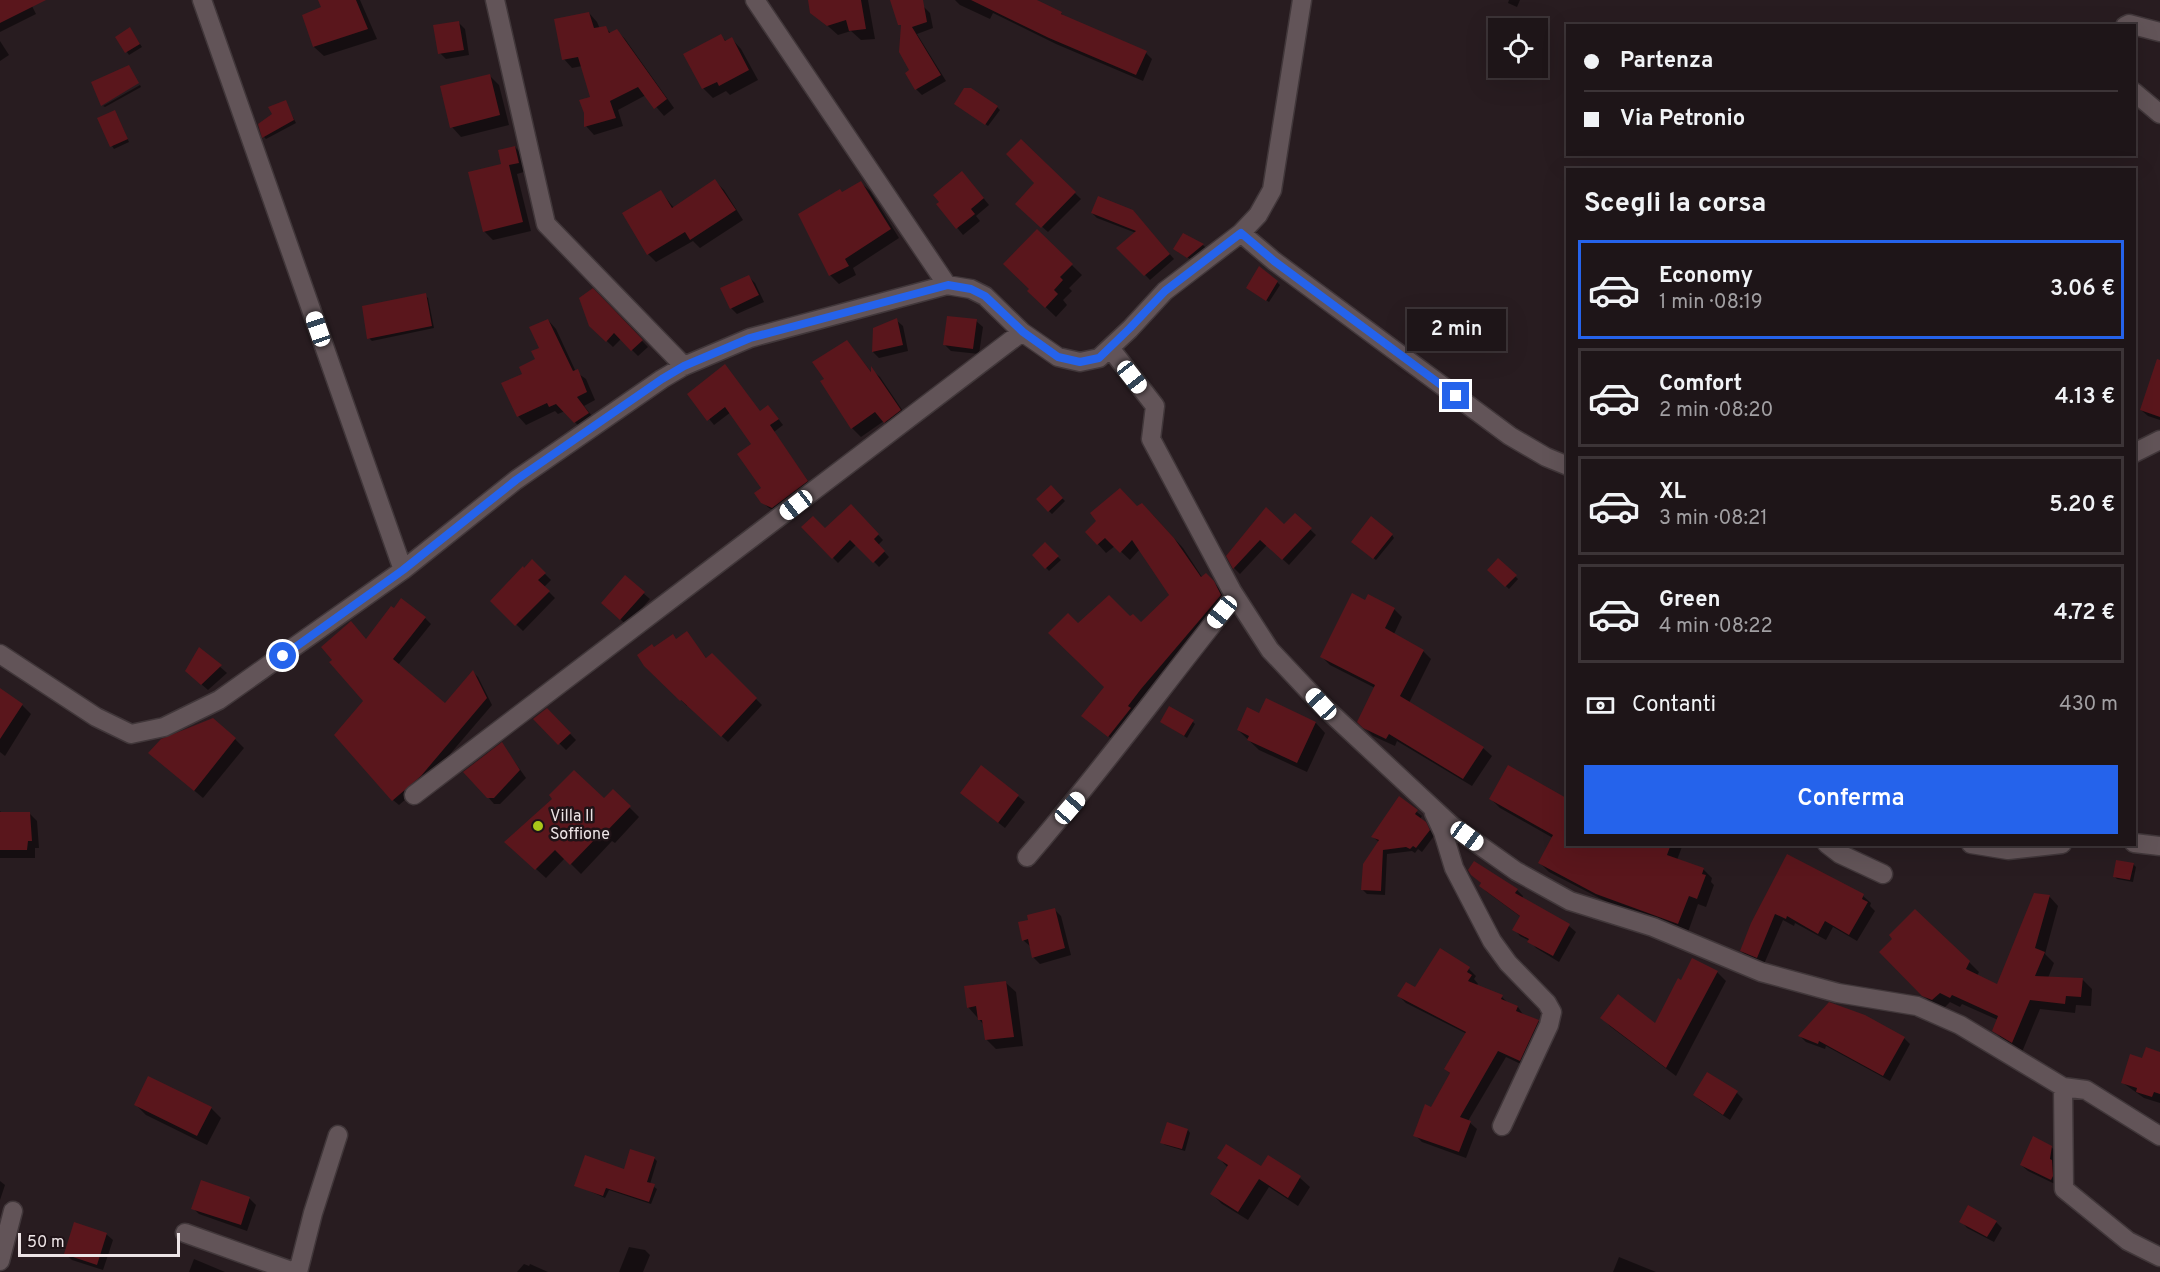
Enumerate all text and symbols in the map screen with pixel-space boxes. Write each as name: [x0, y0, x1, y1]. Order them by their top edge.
map controls: [1488, 18, 1548, 78]
button: locate: [1488, 18, 1548, 78]
text: Partenza: [1620, 48, 1713, 75]
text: Via Petronio: [1620, 106, 1745, 133]
text: Scegli la corsa: [1584, 187, 1766, 221]
icon: car: [1587, 263, 1641, 317]
text: Economy: [1659, 263, 1753, 290]
text: 3.06 €: [2050, 276, 2115, 303]
text: 1 min · 08:19: [1659, 290, 1763, 316]
car: [304, 309, 332, 349]
callout: 2 min: [1406, 309, 1506, 351]
text: 2 min: [1431, 317, 1482, 343]
car: [1114, 357, 1150, 397]
icon: car: [1587, 371, 1641, 425]
text: Comfort: [1659, 371, 1742, 398]
route end: [1442, 382, 1469, 409]
text: 4.13 €: [2055, 384, 2115, 411]
text: 2 min · 08:20: [1659, 398, 1773, 424]
icon: car: [1587, 479, 1641, 533]
text: XL: [1659, 479, 1686, 506]
car: [776, 487, 816, 523]
text: 5.20 €: [2049, 492, 2115, 519]
text: 3 min · 08:21: [1659, 506, 1768, 532]
icon: car: [1587, 587, 1641, 641]
text: Green: [1659, 587, 1721, 614]
car: [1204, 592, 1240, 632]
text: 4.72 €: [2054, 600, 2115, 627]
text: 4 min · 08:22: [1659, 614, 1773, 640]
route start: [269, 642, 296, 669]
car: [1302, 685, 1340, 723]
icon: cash: [1584, 689, 1617, 722]
text: Contanti: [1632, 692, 1716, 719]
text: 430 m: [2059, 692, 2118, 718]
button: Conferma: [1584, 765, 2118, 834]
car: [1051, 789, 1089, 827]
place label: Villa Il Soffione: [550, 807, 610, 845]
car: [1447, 818, 1487, 854]
marker: Villa Il Soffione: [531, 819, 545, 833]
scale bar: [18, 1230, 180, 1258]
text: 50 m: [27, 1233, 65, 1253]

